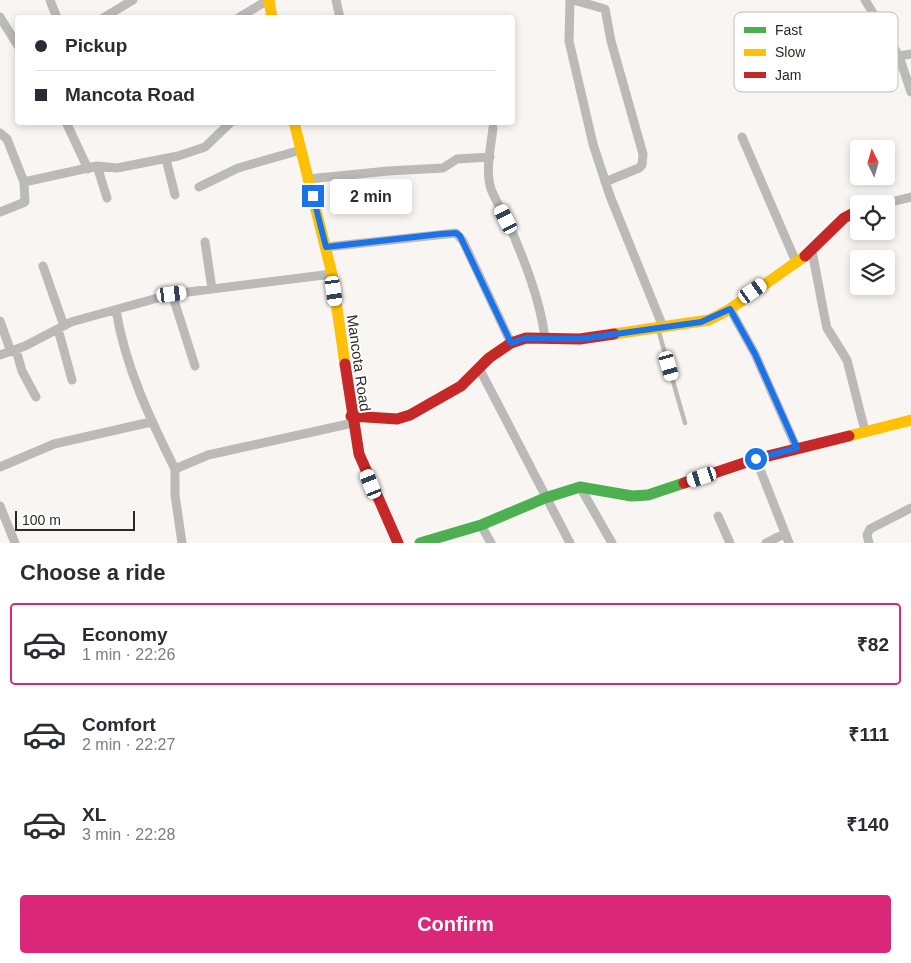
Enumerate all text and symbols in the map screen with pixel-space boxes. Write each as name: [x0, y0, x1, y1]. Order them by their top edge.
legend: [734, 12, 898, 92]
text: Fast: [775, 22, 802, 38]
text: Pickup: [65, 35, 127, 56]
text: Slow: [775, 44, 806, 60]
text: Jam: [775, 67, 801, 83]
text: Mancota Road: [65, 84, 195, 105]
north arrow: [850, 140, 895, 185]
map controls: [850, 140, 895, 295]
callout: 2 min: [330, 178, 413, 214]
route end: [302, 185, 324, 207]
text: 2 min: [350, 188, 392, 205]
button: locate: [850, 195, 895, 240]
car: [492, 202, 519, 236]
button: layers: [850, 250, 895, 295]
car: [324, 275, 343, 307]
car: [736, 276, 769, 306]
car: [156, 285, 187, 303]
street label: Mancota Road: [344, 314, 374, 412]
car: [657, 350, 680, 382]
route start: [745, 448, 767, 470]
car: [685, 465, 718, 489]
car: [358, 467, 383, 501]
scale bar: [15, 508, 135, 531]
text: 100 m: [22, 512, 61, 528]
text: Choose a ride: [20, 560, 165, 585]
icon: car: [22, 622, 67, 667]
text: Economy: [82, 624, 168, 645]
text: ₹82: [857, 634, 889, 655]
text: 1 min · 22:26: [82, 646, 175, 663]
icon: car: [22, 712, 67, 757]
text: Comfort: [82, 714, 156, 735]
text: ₹111: [849, 724, 889, 745]
text: 2 min · 22:27: [82, 736, 175, 753]
icon: car: [22, 802, 67, 847]
text: XL: [82, 804, 106, 825]
text: ₹140: [846, 814, 889, 835]
text: 3 min · 22:28: [82, 826, 175, 843]
button: Confirm: [20, 895, 891, 953]

